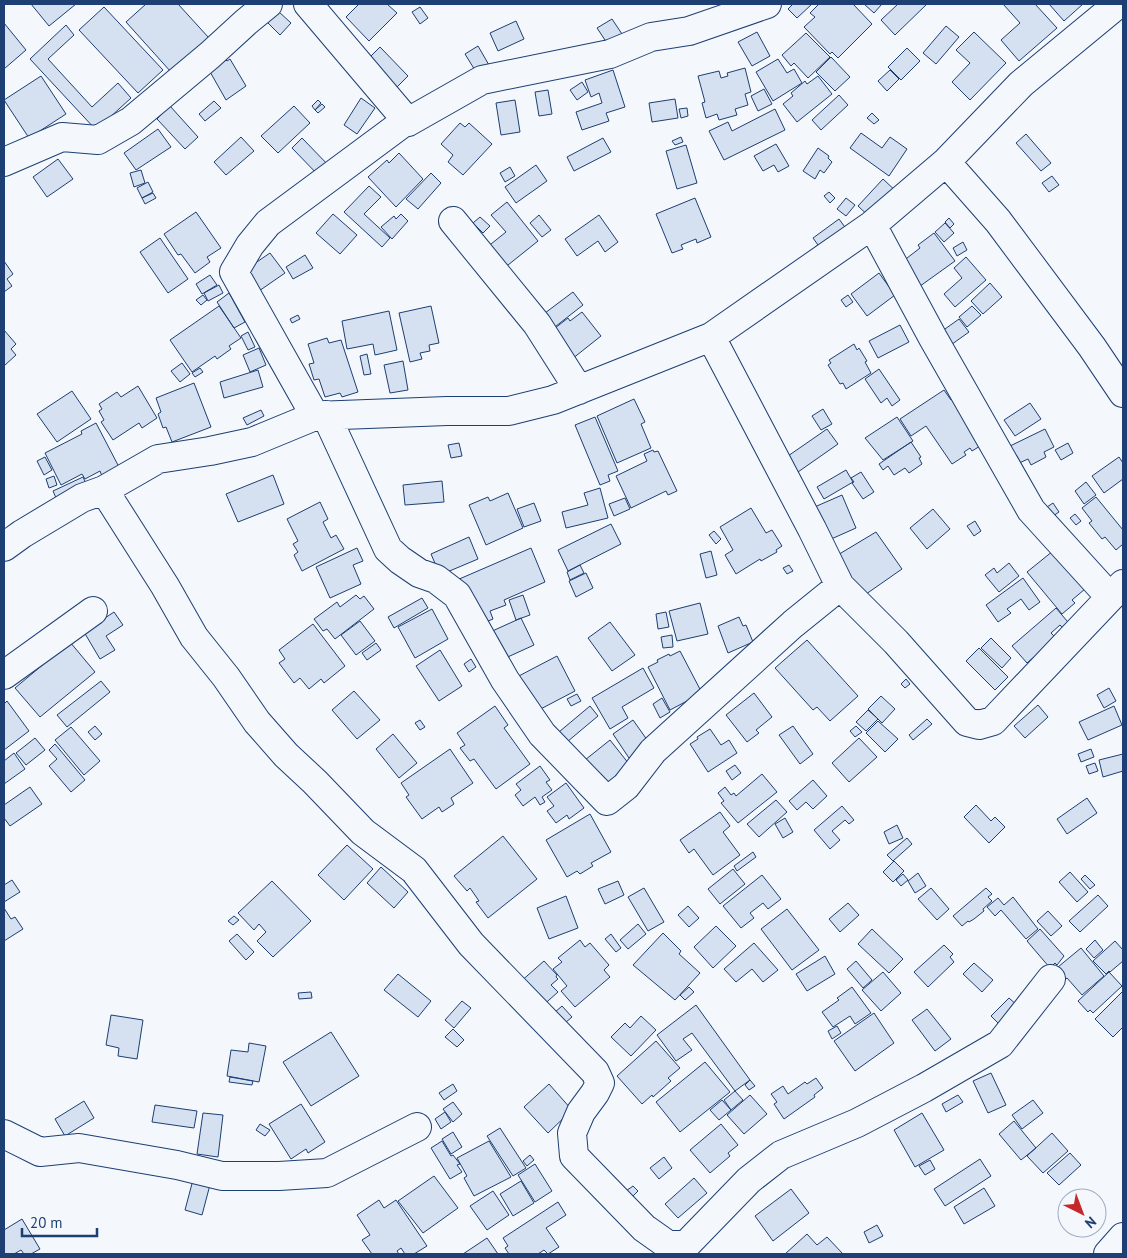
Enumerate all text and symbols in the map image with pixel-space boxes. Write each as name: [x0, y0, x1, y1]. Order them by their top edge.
north arrow: [1057, 1188, 1107, 1238]
scale bar: [22, 1206, 98, 1238]
text: 20 m: [30, 1213, 63, 1232]
text: N: [1081, 1213, 1100, 1232]

